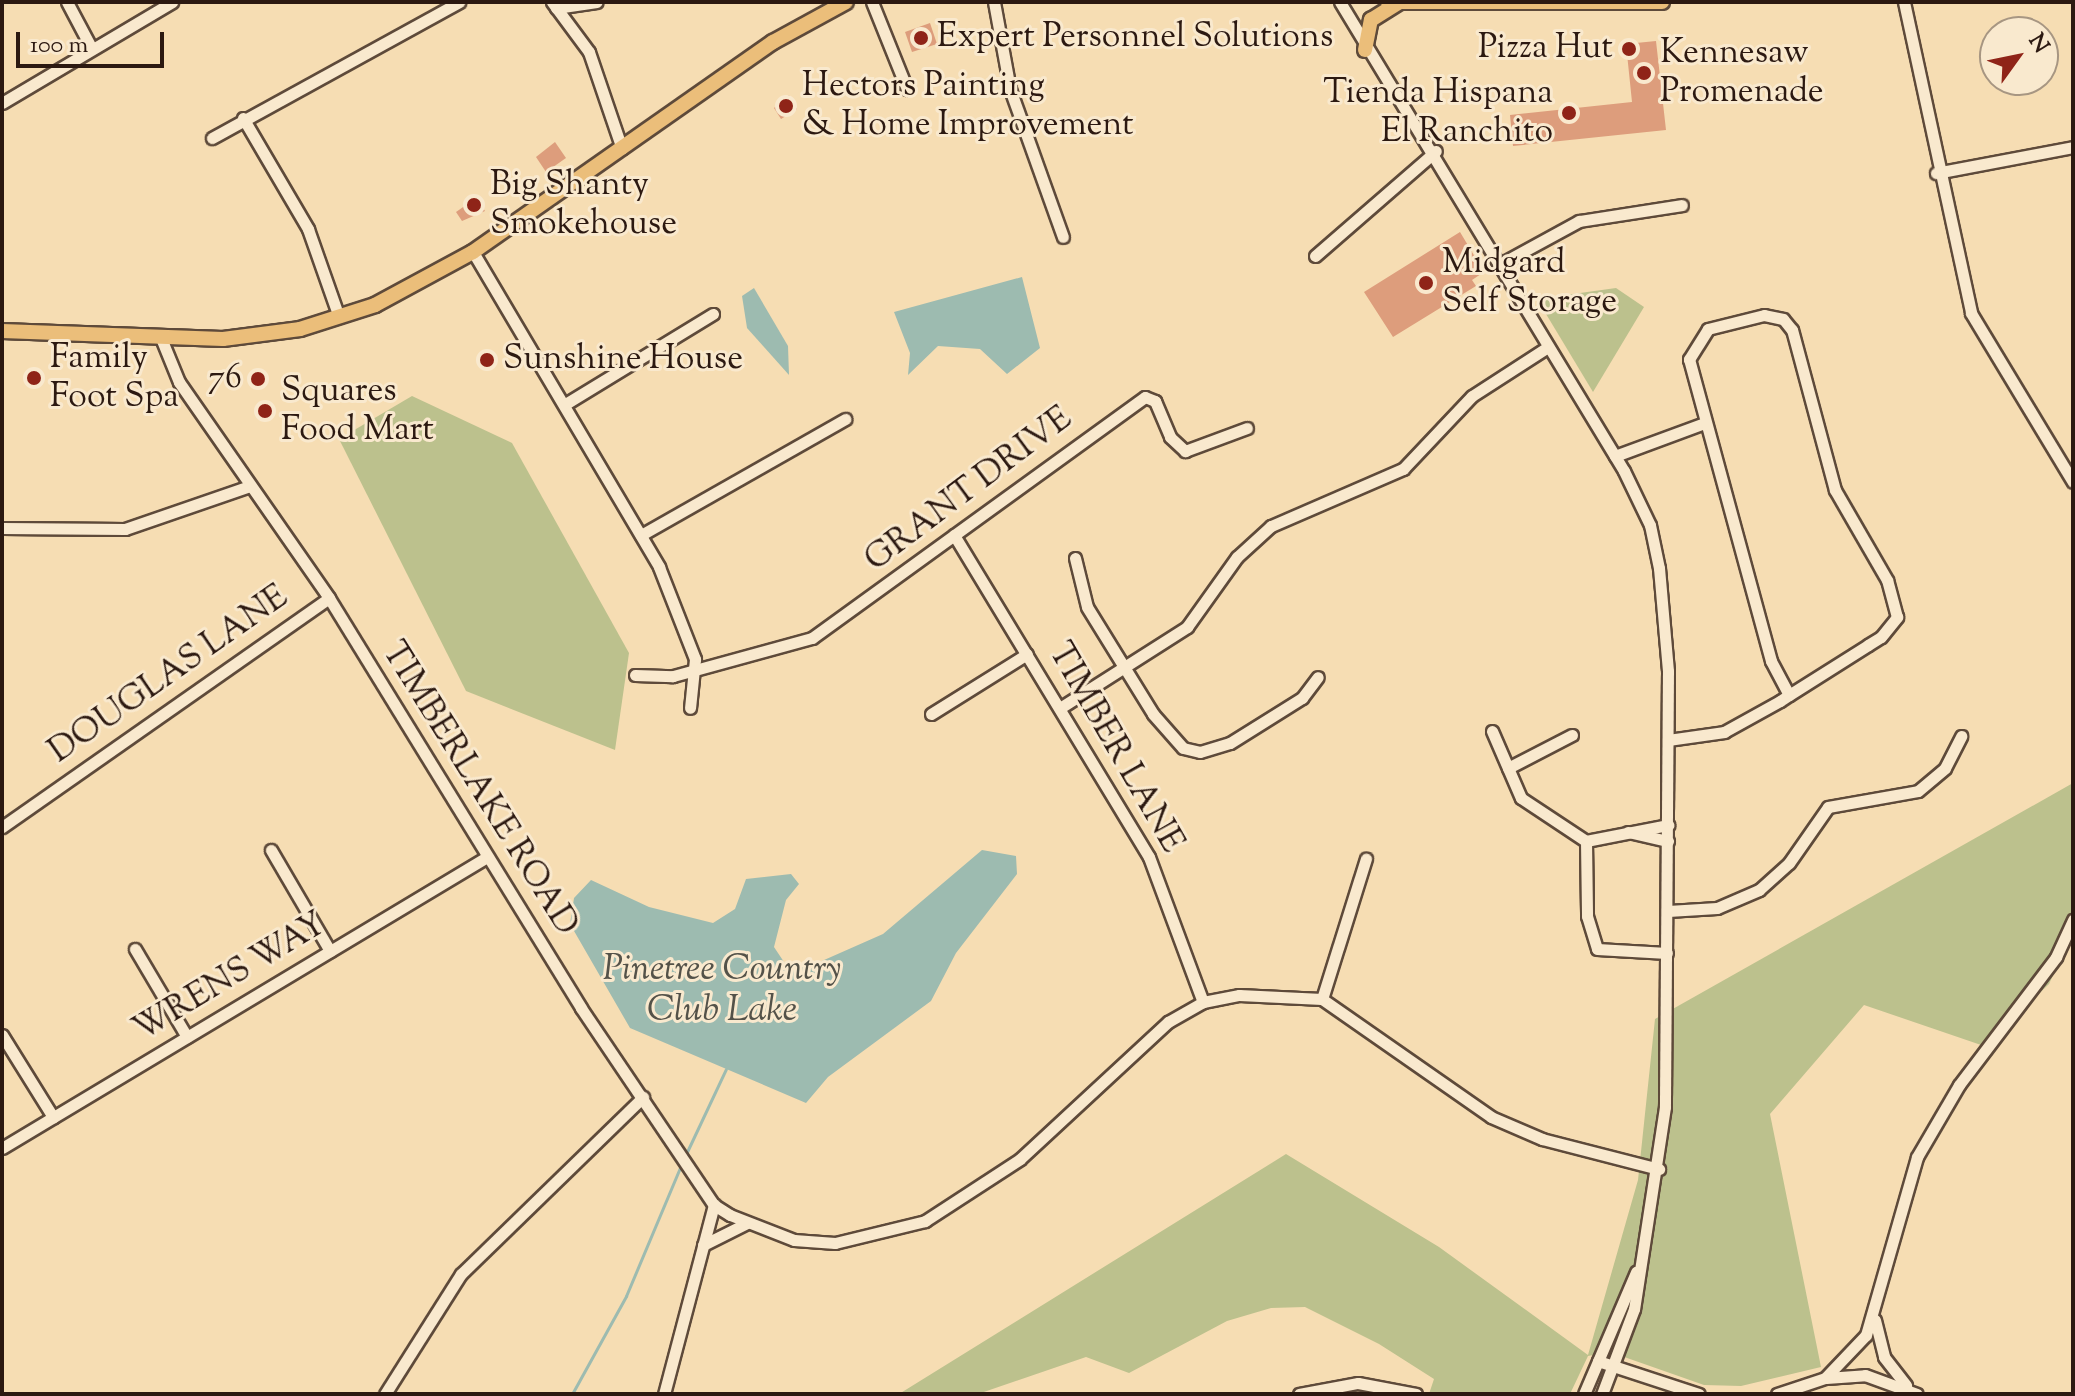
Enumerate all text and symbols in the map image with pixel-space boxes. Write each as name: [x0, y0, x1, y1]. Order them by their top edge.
scale bar: [20, 16, 168, 66]
north arrow: [1979, 16, 2059, 96]
place label: Expert Personnel Solutions: [937, 18, 1333, 58]
text: N: [2019, 28, 2056, 60]
text: 100 m: [30, 29, 88, 63]
marker: Expert Personnel Solutions: [912, 29, 930, 47]
place label: Pizza Hut: [1478, 29, 1613, 69]
place label: Kennesaw Promenade: [1660, 33, 1824, 112]
marker: Pizza Hut: [1620, 40, 1638, 58]
marker: Kennesaw Promenade: [1635, 64, 1653, 82]
place label: Hectors Painting & Home Improvement: [802, 66, 1134, 146]
place label: Tienda Hispana El Ranchito: [1323, 73, 1553, 152]
marker: Hectors Painting & Home Improvement: [777, 97, 795, 115]
marker: Tienda Hispana El Ranchito: [1560, 104, 1578, 122]
place label: Big Shanty Smokehouse: [490, 165, 677, 244]
marker: Big Shanty Smokehouse: [465, 196, 483, 214]
place label: Midgard Self Storage: [1442, 243, 1617, 322]
marker: Midgard Self Storage: [1417, 274, 1435, 292]
place label: Family Foot Spa: [50, 338, 179, 418]
place label: Sunshine House: [503, 340, 743, 380]
marker: Sunshine House: [478, 351, 496, 369]
place label: 76: [208, 359, 242, 399]
marker: Family Foot Spa: [25, 369, 43, 387]
marker: 76: [249, 370, 267, 388]
place label: Squares Food Mart: [281, 371, 434, 450]
street label: GRANT DRIVE: [857, 399, 1081, 581]
marker: Squares Food Mart: [256, 402, 274, 420]
street label: DOUGLAS LANE: [42, 577, 296, 773]
street label: TIMBERLAKE ROAD: [372, 635, 586, 943]
street label: TIMBER LANE: [1038, 636, 1192, 860]
street label: WRENS WAY: [126, 905, 334, 1051]
water label: Pinetree Country Club Lake: [603, 948, 841, 1033]

